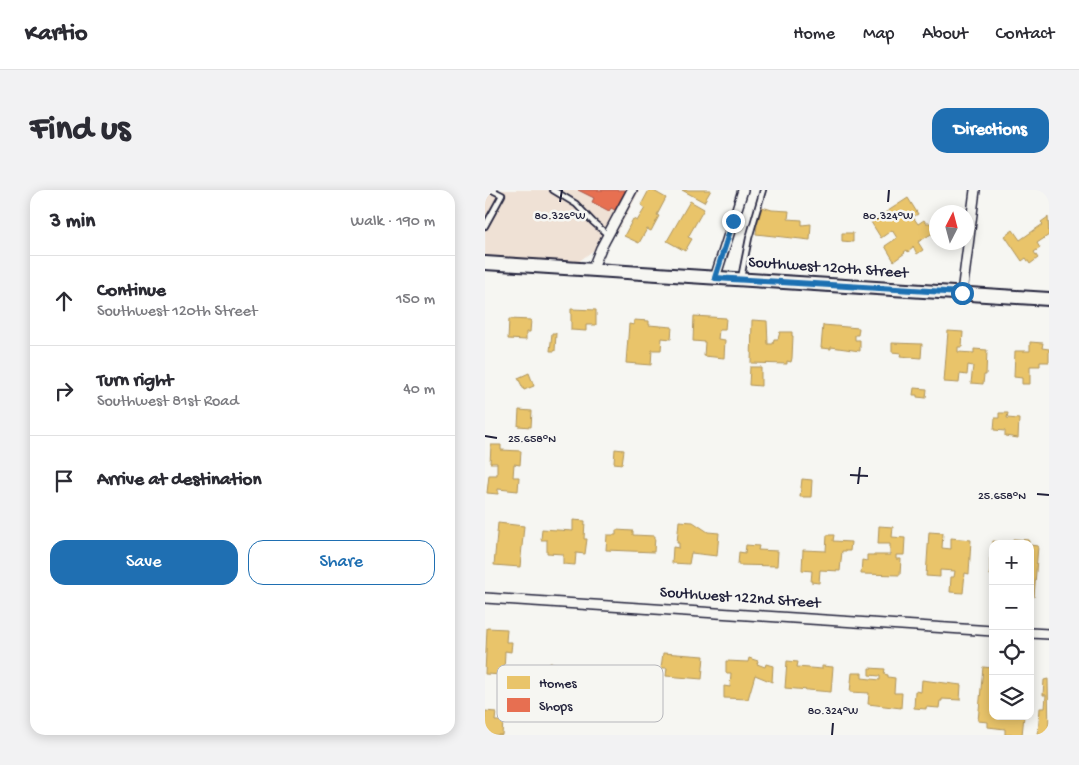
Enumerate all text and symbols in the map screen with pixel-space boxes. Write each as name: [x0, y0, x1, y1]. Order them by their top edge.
text: Kartio: [25, 20, 88, 49]
text: Home: [793, 24, 835, 45]
text: Map: [863, 24, 894, 45]
text: About: [922, 24, 968, 45]
text: Contact: [996, 24, 1054, 45]
button: Directions: [932, 108, 1049, 153]
text: Find us: [30, 110, 130, 151]
north arrow: [929, 205, 974, 250]
text: 3 min: [50, 210, 95, 235]
text: 80.326°W: [535, 210, 585, 224]
route end: [722, 210, 745, 233]
text: 80.324°W: [863, 210, 913, 224]
text: Walk · 190 m: [351, 213, 435, 232]
street label: Southwest 120th Street: [747, 254, 910, 284]
text: Continue: [97, 280, 166, 303]
route start: [951, 282, 974, 305]
icon: ahead: [50, 287, 78, 315]
text: 150 m: [396, 291, 435, 310]
text: Southwest 120th Street: [97, 303, 257, 322]
text: Turn right: [97, 370, 173, 393]
icon: right: [50, 377, 78, 405]
text: 40 m: [403, 381, 435, 400]
text: Southwest 81st Road: [97, 393, 239, 412]
text: 25.658°N: [508, 433, 556, 447]
icon: arrive: [50, 467, 78, 495]
text: Arrive at destination: [97, 469, 261, 492]
text: 25.658°N: [978, 490, 1026, 504]
button: Save: [50, 540, 238, 585]
button: Share: [248, 540, 435, 585]
map controls: [989, 540, 1034, 720]
button: +: [989, 540, 1034, 585]
street label: Southwest 122nd Street: [659, 584, 822, 614]
button: −: [989, 585, 1034, 630]
button: locate: [989, 630, 1034, 675]
legend: [497, 665, 663, 722]
button: layers: [989, 675, 1034, 720]
text: Homes: [539, 676, 577, 693]
text: Shops: [539, 699, 573, 716]
text: 80.324°W: [808, 705, 858, 719]

